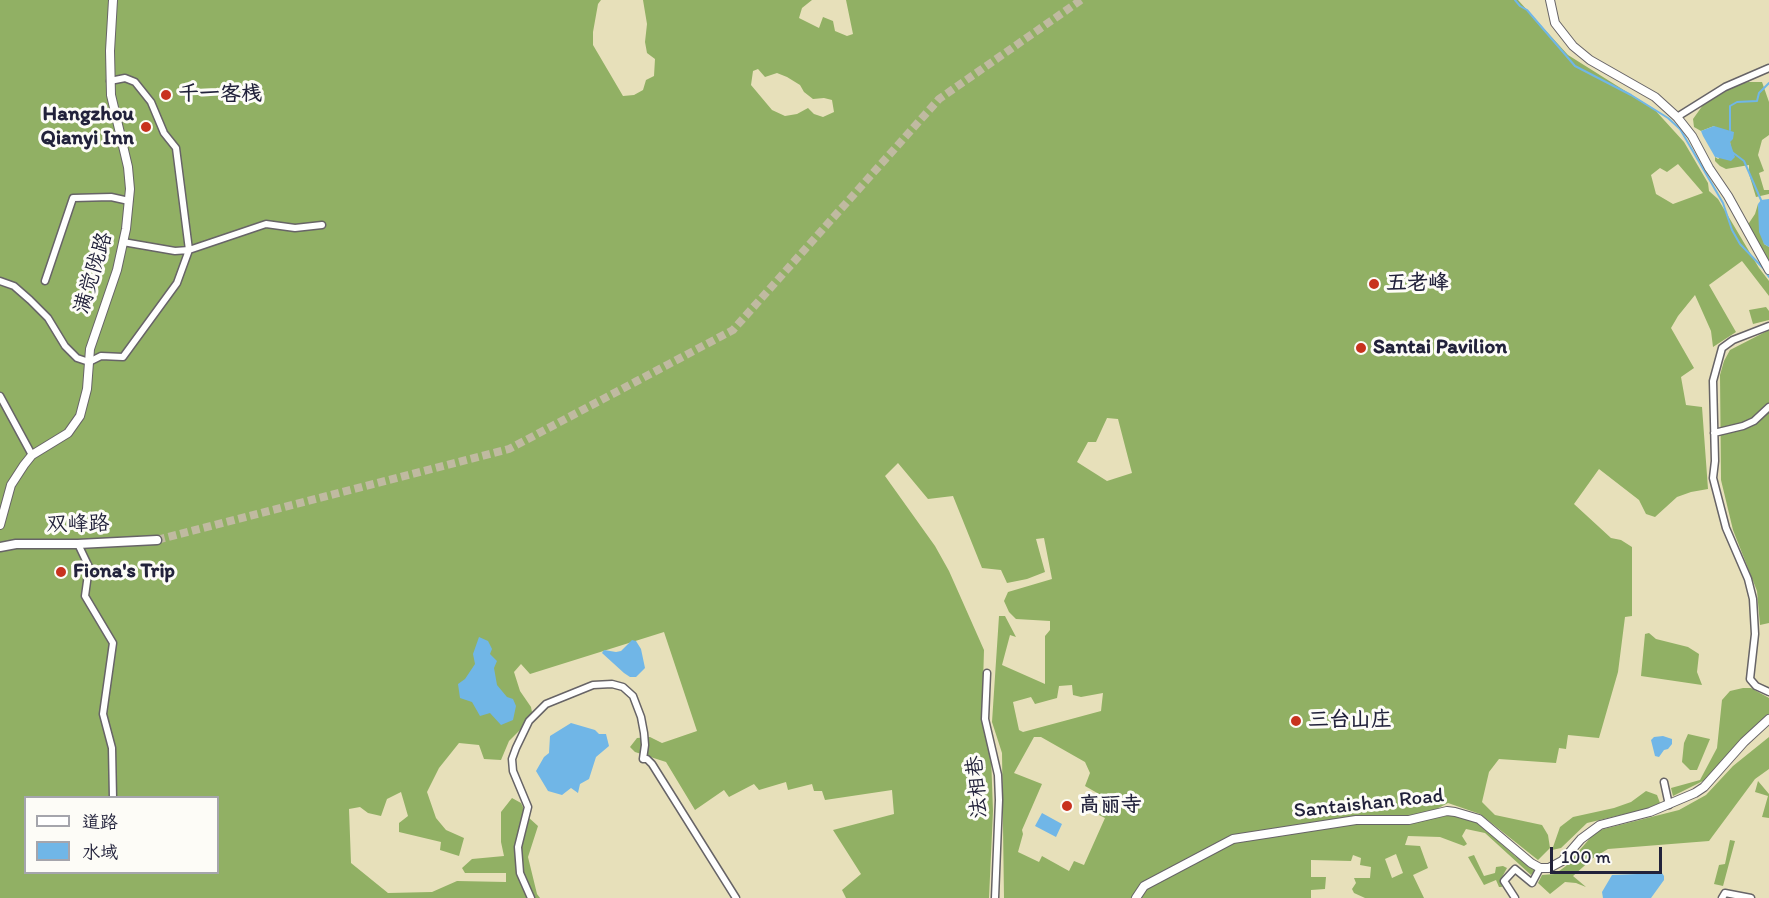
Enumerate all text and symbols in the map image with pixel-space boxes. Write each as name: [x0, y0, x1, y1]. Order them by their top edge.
place label: 千一客栈: [178, 82, 262, 108]
marker: 千一客栈: [159, 88, 173, 102]
place label: Hangzhou Qianyi Inn: [40, 102, 134, 152]
marker: Hangzhou Qianyi Inn: [139, 120, 153, 134]
street label: 满觉陇路: [70, 229, 118, 317]
place label: 五老峰: [1386, 271, 1449, 297]
marker: 五老峰: [1367, 277, 1381, 291]
place label: Santai Pavilion: [1373, 335, 1507, 361]
marker: Santai Pavilion: [1354, 341, 1368, 355]
street label: 双峰路: [46, 512, 110, 538]
place label: Fiona's Trip: [73, 559, 175, 585]
marker: Fiona's Trip: [54, 565, 68, 579]
place label: 三台山庄: [1308, 708, 1392, 734]
marker: 三台山庄: [1289, 714, 1303, 728]
street label: 法相巷: [963, 755, 993, 819]
street label: Santaishan Road: [1293, 784, 1445, 824]
place label: 高丽寺: [1079, 793, 1142, 819]
legend: [24, 796, 219, 874]
marker: 高丽寺: [1060, 799, 1074, 813]
text: 道路: [82, 811, 118, 833]
scale bar: [1553, 835, 1666, 873]
text: 水域: [82, 841, 118, 863]
text: 100 m: [1561, 846, 1611, 868]

